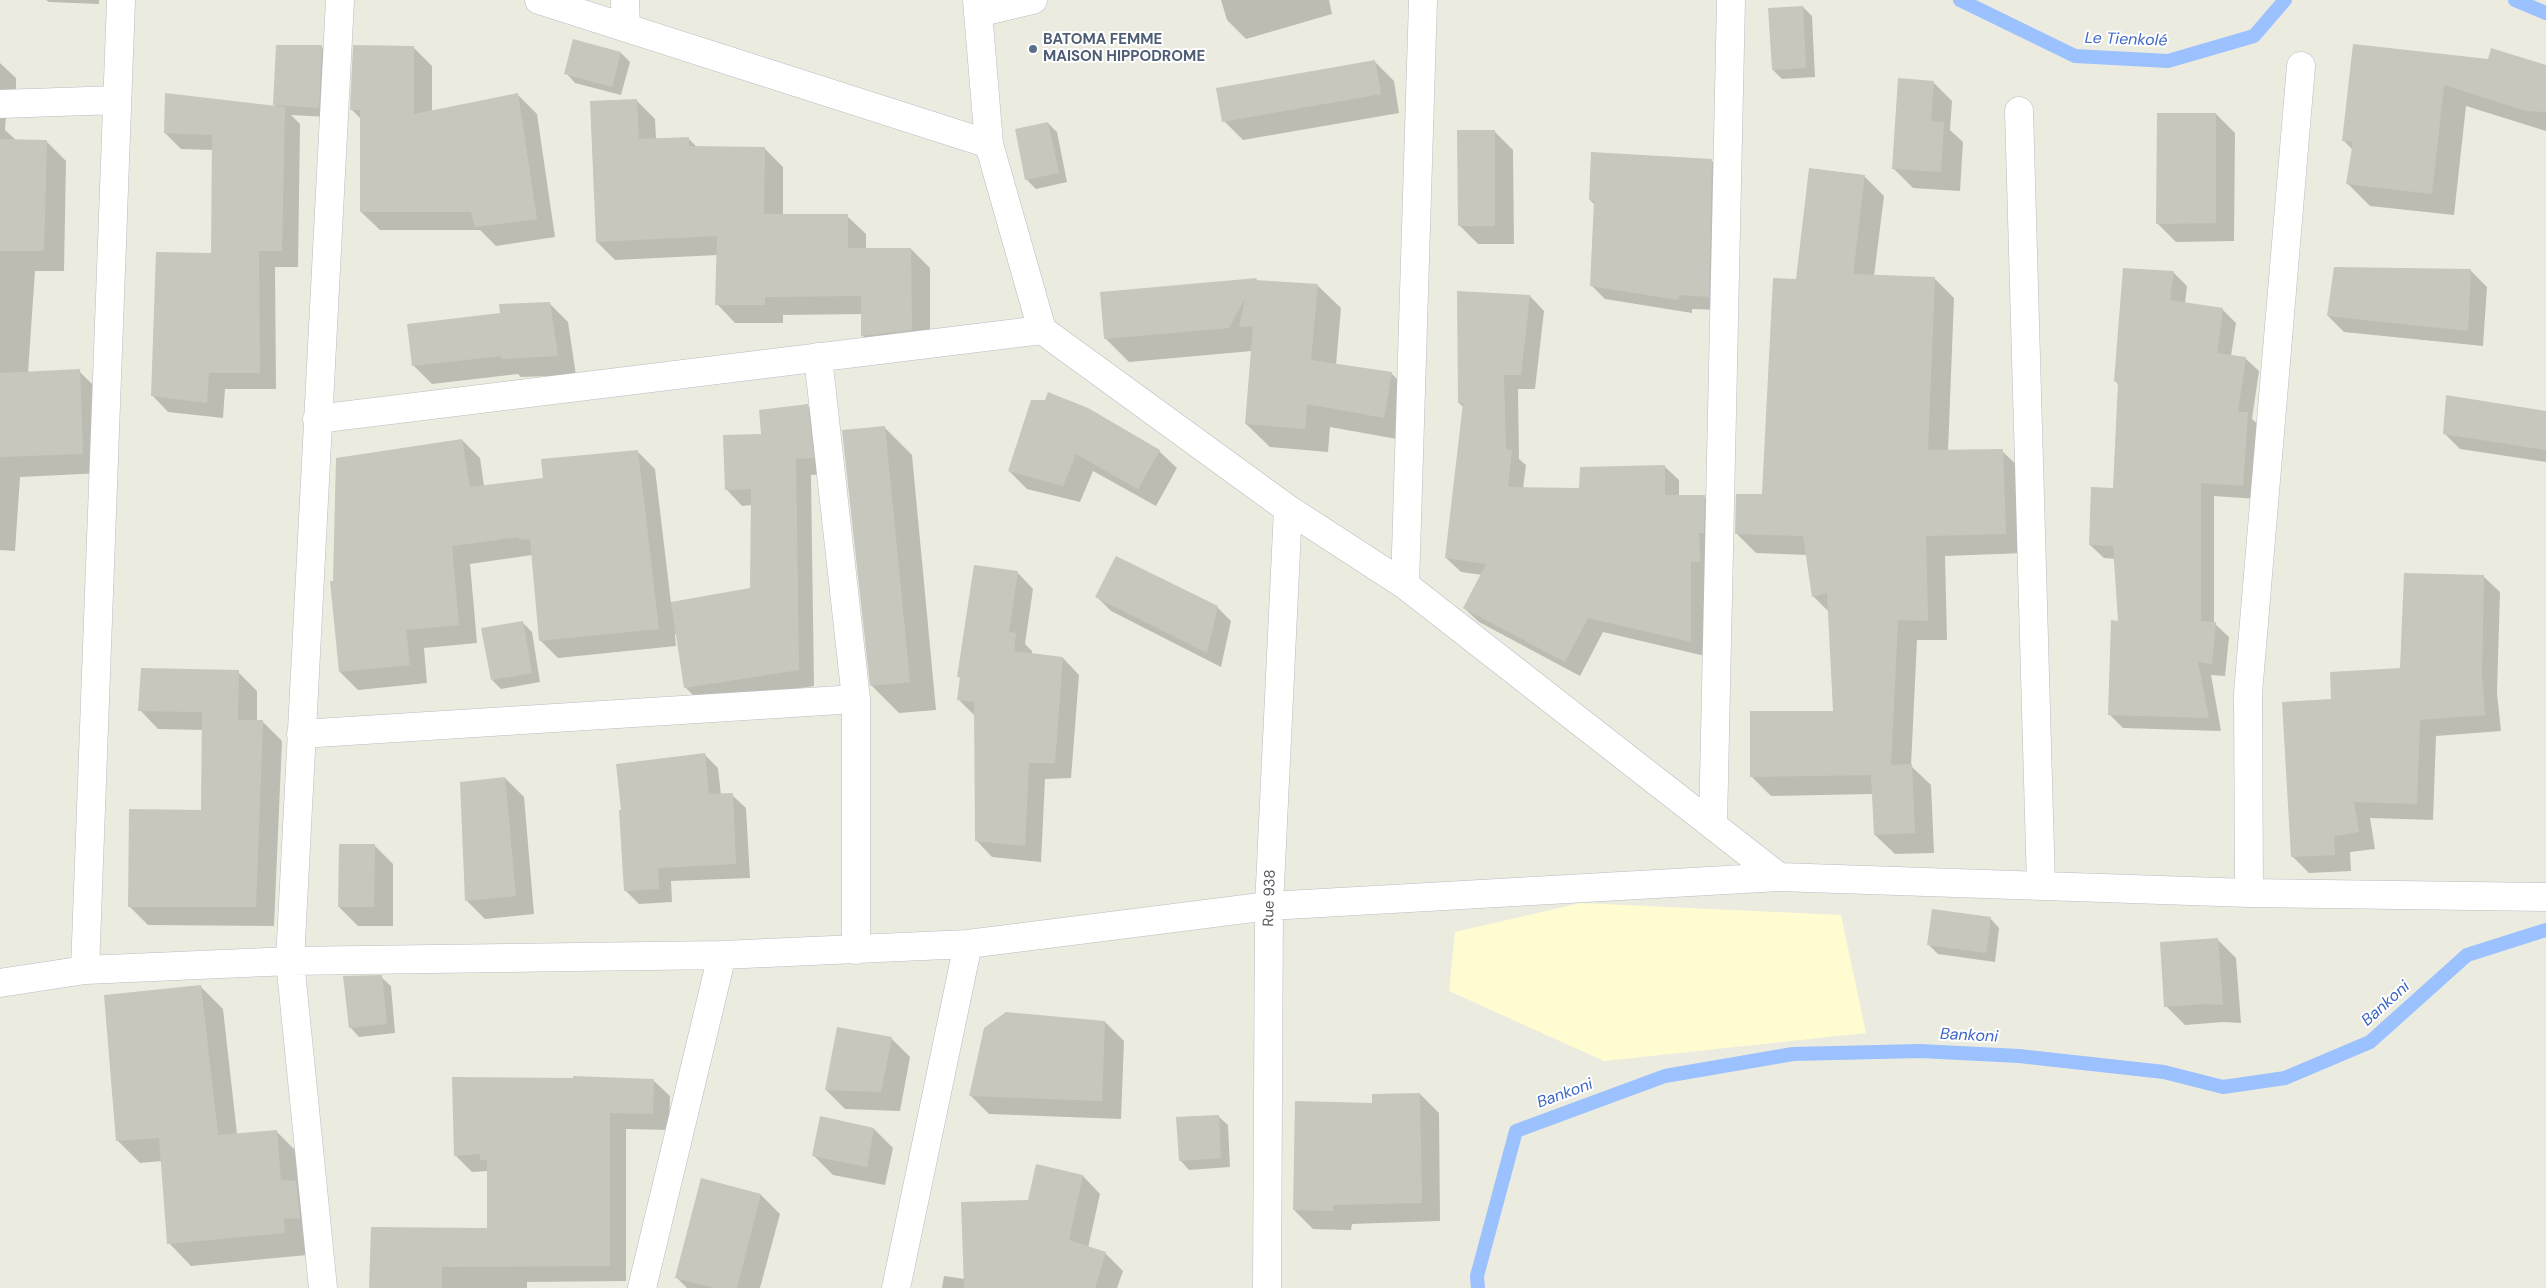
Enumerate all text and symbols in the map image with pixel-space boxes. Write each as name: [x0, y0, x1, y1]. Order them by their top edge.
water label: Le Tienkolé: [2084, 29, 2168, 51]
place label: BATOMA FEMME MAISON HIPPODROME: [1043, 31, 1205, 66]
marker: BATOMA FEMME MAISON HIPPODROME: [1027, 43, 1039, 55]
street label: Rue 938: [1260, 869, 1280, 927]
water label: Bankoni: [2358, 977, 2414, 1031]
water label: Bankoni: [1939, 1025, 1999, 1047]
water label: Bankoni: [1534, 1075, 1596, 1113]

